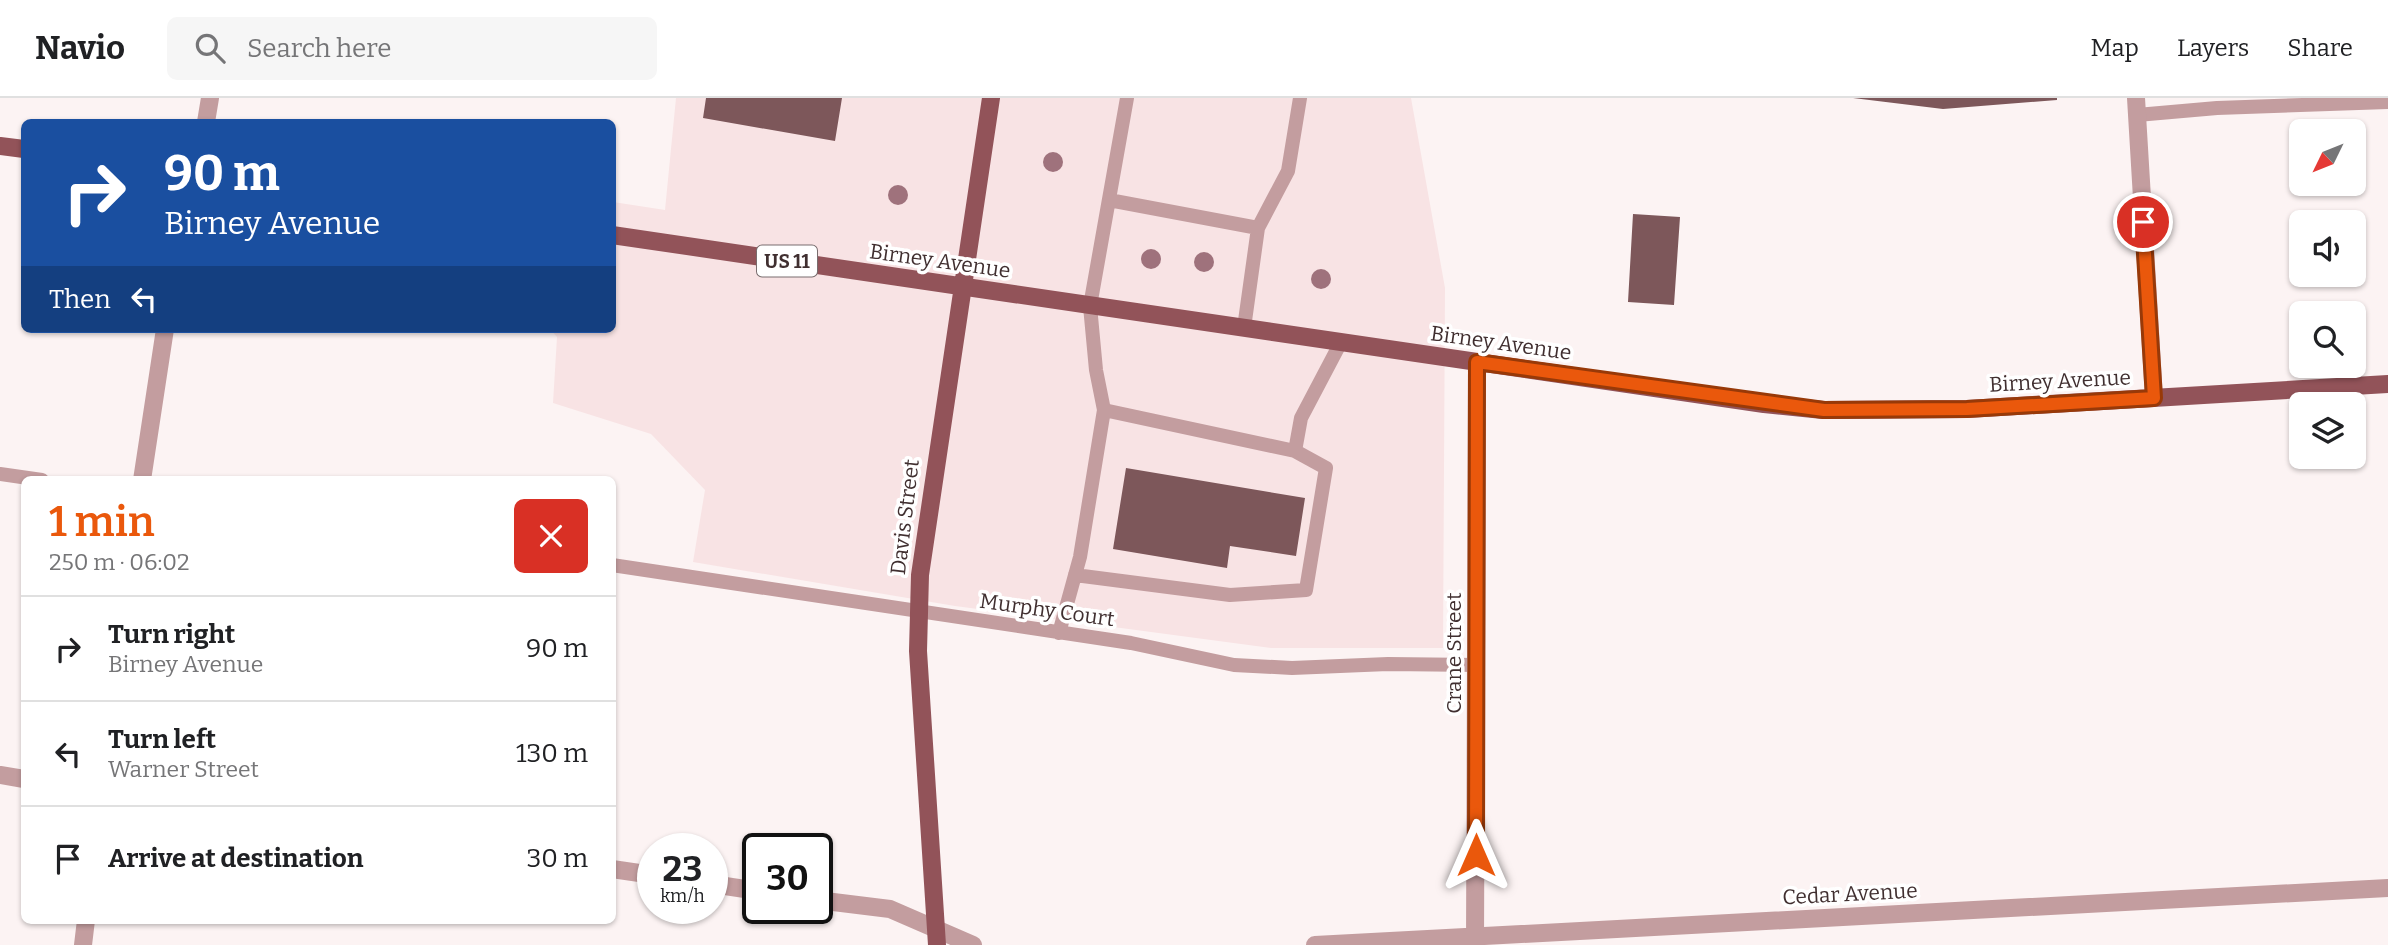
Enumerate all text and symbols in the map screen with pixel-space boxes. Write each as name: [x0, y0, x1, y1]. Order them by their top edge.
search box: [167, 17, 657, 80]
text: Navio: [35, 28, 125, 68]
icon: search: [191, 29, 229, 67]
text: Search here: [247, 33, 391, 64]
text: Map: [2091, 34, 2139, 62]
text: Layers: [2177, 34, 2249, 62]
text: Share: [2287, 34, 2353, 62]
north arrow: [2289, 119, 2366, 196]
map controls: [2289, 119, 2366, 469]
text: 90 m: [164, 144, 280, 203]
icon: right: [49, 147, 140, 238]
pin: [2113, 192, 2173, 252]
icon: arrive: [2124, 203, 2162, 241]
text: Birney Avenue: [164, 204, 380, 242]
button: sound: [2289, 210, 2366, 287]
street label: Birney Avenue: [868, 238, 1012, 284]
road number: US 11: [757, 246, 817, 276]
icon: left: [125, 280, 163, 318]
text: Then: [49, 284, 111, 315]
button: search: [2289, 301, 2366, 378]
street label: Birney Avenue: [1429, 320, 1573, 366]
street label: Birney Avenue: [1988, 364, 2132, 398]
button: layers: [2289, 392, 2366, 469]
street label: Davis Street: [885, 457, 925, 576]
text: 1 min: [49, 497, 155, 547]
button: close: [514, 499, 588, 573]
text: 250 m · 06:02: [49, 548, 189, 576]
street label: Murphy Court: [978, 588, 1117, 632]
street label: Crane Street: [1441, 592, 1467, 714]
text: Turn right: [108, 619, 235, 650]
icon: right: [49, 630, 87, 668]
text: 90 m: [526, 633, 588, 664]
text: Birney Avenue: [108, 650, 263, 678]
text: Turn left: [108, 724, 216, 755]
icon: left: [49, 735, 87, 773]
text: 130 m: [516, 738, 588, 769]
text: Warner Street: [108, 755, 259, 783]
position arrow: [1439, 818, 1513, 892]
speed limit sign: 30: [742, 833, 833, 924]
icon: arrive: [49, 840, 87, 878]
text: Arrive at destination: [108, 843, 363, 874]
text: 30 m: [527, 843, 588, 874]
text: 23: [663, 848, 702, 890]
street label: Cedar Avenue: [1782, 877, 1918, 911]
text: km/h: [660, 885, 705, 907]

